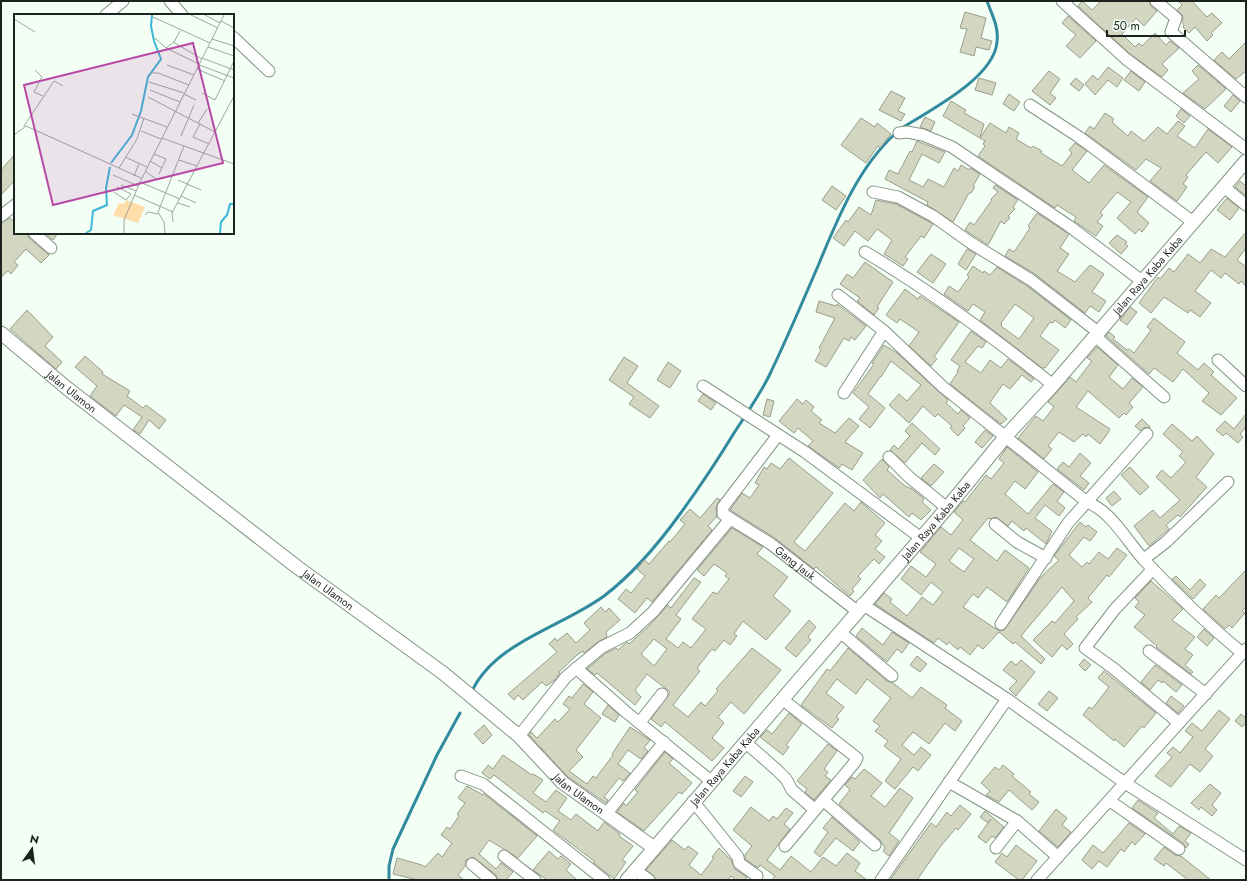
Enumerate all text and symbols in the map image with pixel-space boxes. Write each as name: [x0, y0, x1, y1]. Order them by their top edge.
scale bar: [1107, 12, 1185, 38]
inset map: [14, 14, 234, 234]
text: 50 m: [1113, 17, 1140, 35]
street label: Jalan Raya Kaba Kaba: [1108, 232, 1186, 320]
street label: Jalan Ulamon: [42, 365, 100, 417]
street label: Jalan Raya Kaba Kaba: [896, 477, 974, 565]
street label: Gang Jauk: [772, 542, 819, 584]
street label: Jalan Ulamon: [298, 564, 357, 614]
street label: Jalan Raya Kaba Kaba: [685, 723, 763, 811]
street label: Jalan Ulamon: [548, 768, 608, 818]
north arrow: [12, 829, 52, 869]
text: N: [28, 830, 41, 848]

